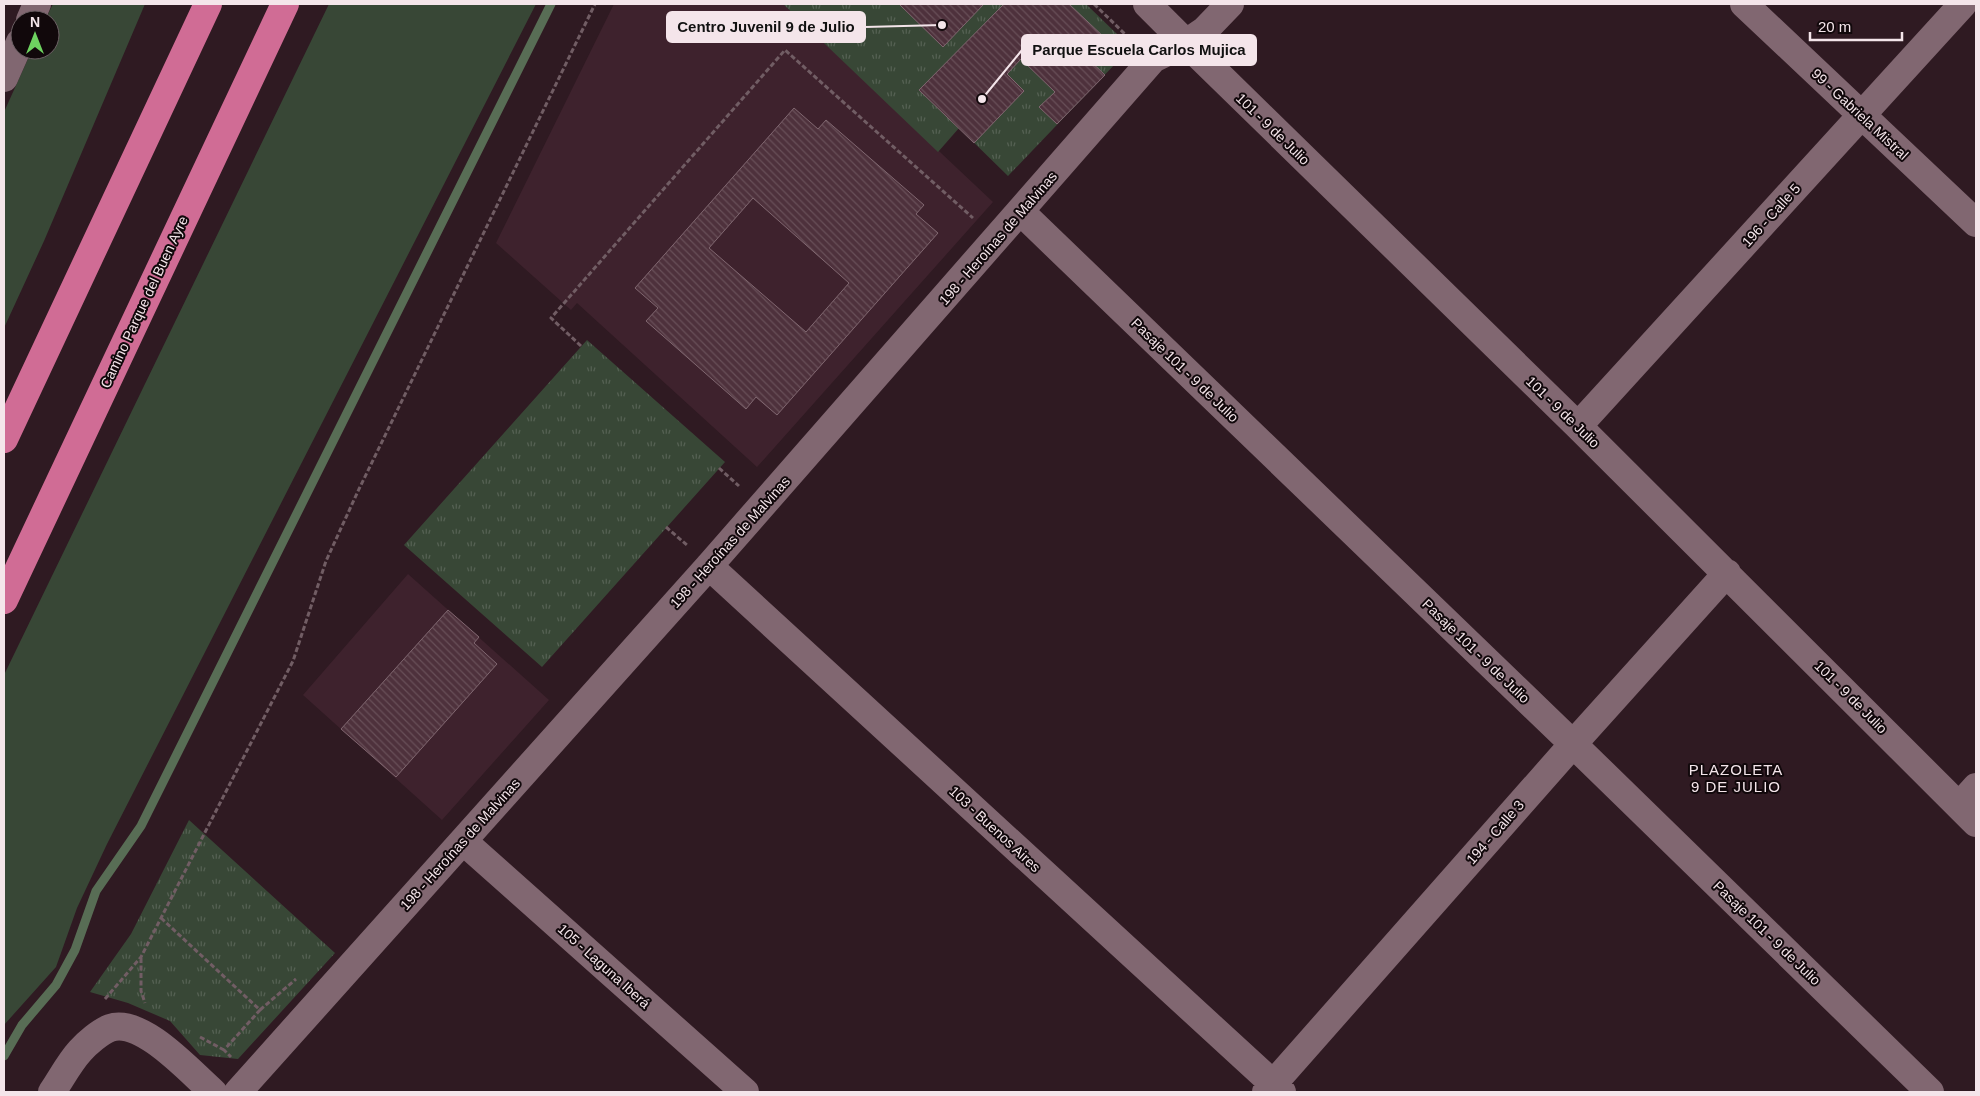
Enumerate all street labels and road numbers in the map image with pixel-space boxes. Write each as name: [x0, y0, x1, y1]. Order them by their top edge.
street label: 99 - Gabriela Mistral: [1808, 65, 1912, 163]
street label: 101 - 9 de Julio: [1233, 90, 1313, 168]
street label: 198 - Heroínas de Malvinas: [936, 168, 1060, 308]
street label: 196 - Calle 5: [1738, 180, 1804, 250]
street label: Camino Parque del Buen Ayre: [97, 213, 191, 391]
street label: Pasaje 101 - 9 de Julio: [1128, 315, 1242, 425]
street label: 101 - 9 de Julio: [1523, 373, 1603, 451]
street label: 198 - Heroínas de Malvinas: [667, 473, 793, 611]
street label: Pasaje 101 - 9 de Julio: [1419, 596, 1533, 706]
street label: 101 - 9 de Julio: [1811, 657, 1891, 737]
street label: 198 - Heroínas de Malvinas: [397, 775, 523, 913]
street label: 103 - Buenos Aires: [946, 783, 1044, 875]
street label: 194 - Calle 3: [1463, 797, 1527, 867]
street label: Pasaje 101 - 9 de Julio: [1710, 878, 1824, 988]
street label: 105 - Laguna Iberá: [555, 920, 653, 1012]

